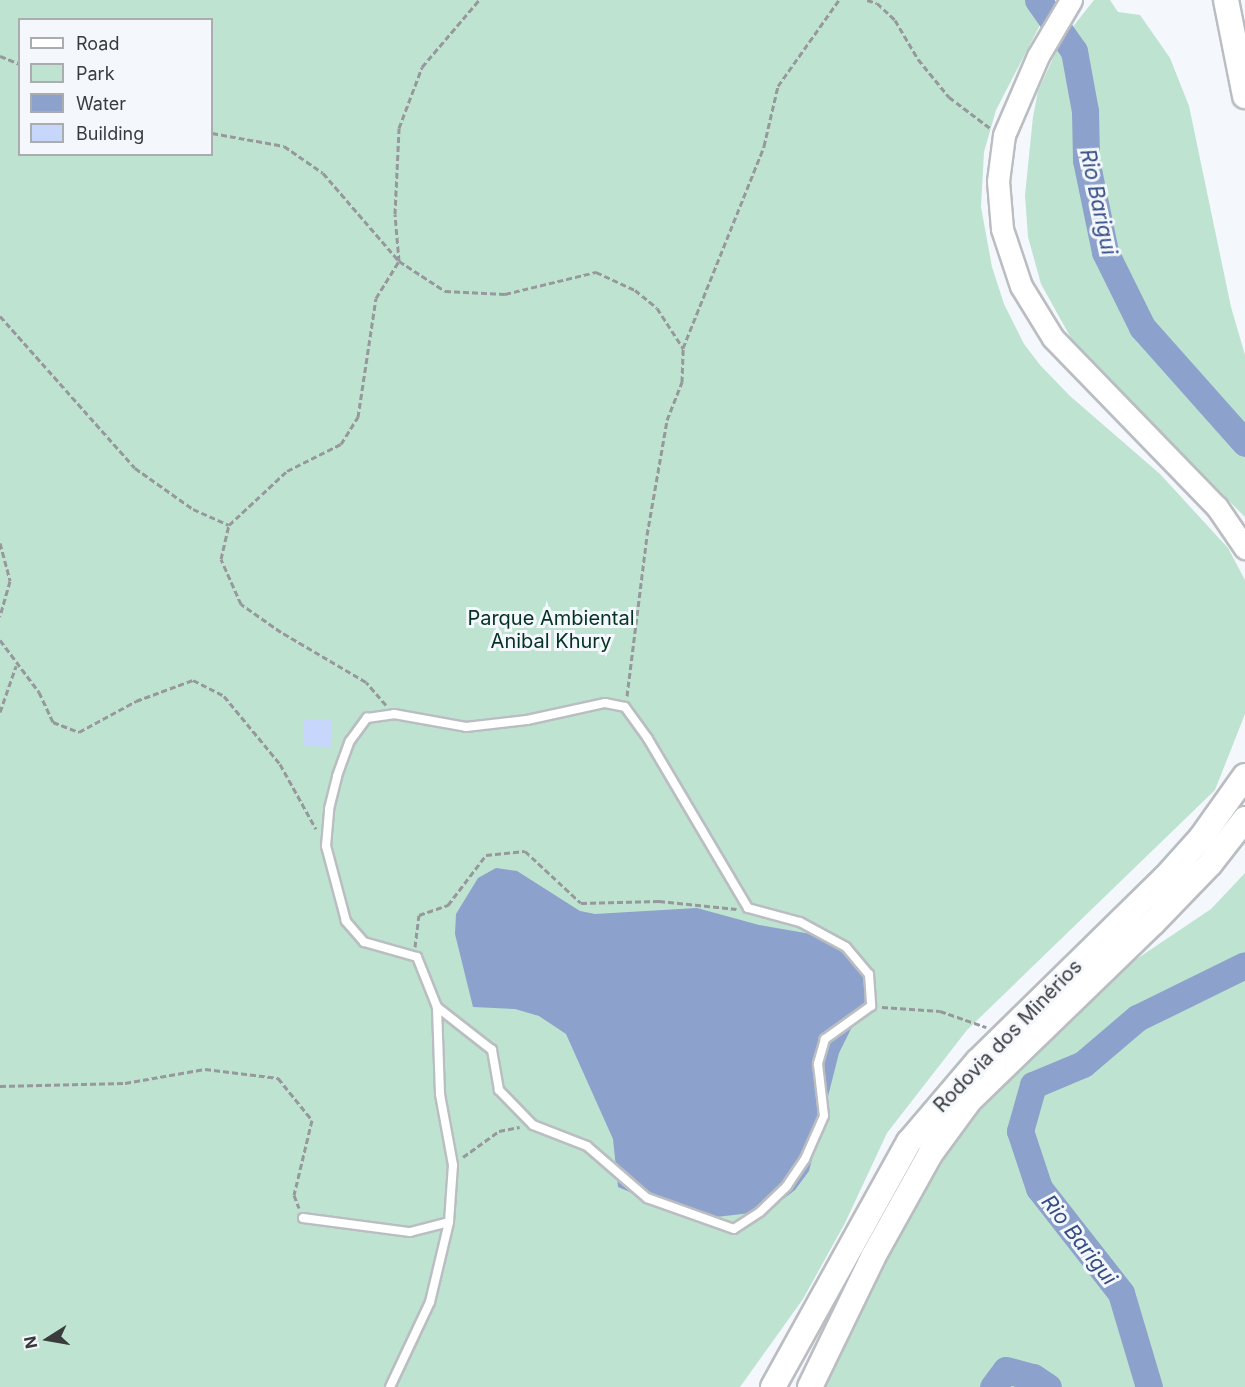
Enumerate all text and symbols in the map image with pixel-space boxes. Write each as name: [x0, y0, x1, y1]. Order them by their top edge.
legend: [18, 18, 213, 156]
text: Road: [76, 33, 119, 54]
text: Park: [76, 63, 115, 84]
text: Water: [76, 93, 126, 114]
text: Building: [76, 123, 144, 144]
water label: Rio Barigui: [1075, 147, 1121, 257]
park label: Parque Ambiental Anibal Khury: [467, 606, 635, 653]
street label: Rodovia dos Minérios: [929, 955, 1087, 1117]
water label: Rio Barigui: [1036, 1190, 1122, 1290]
north arrow: [18, 1309, 78, 1369]
text: N: [19, 1335, 41, 1350]

